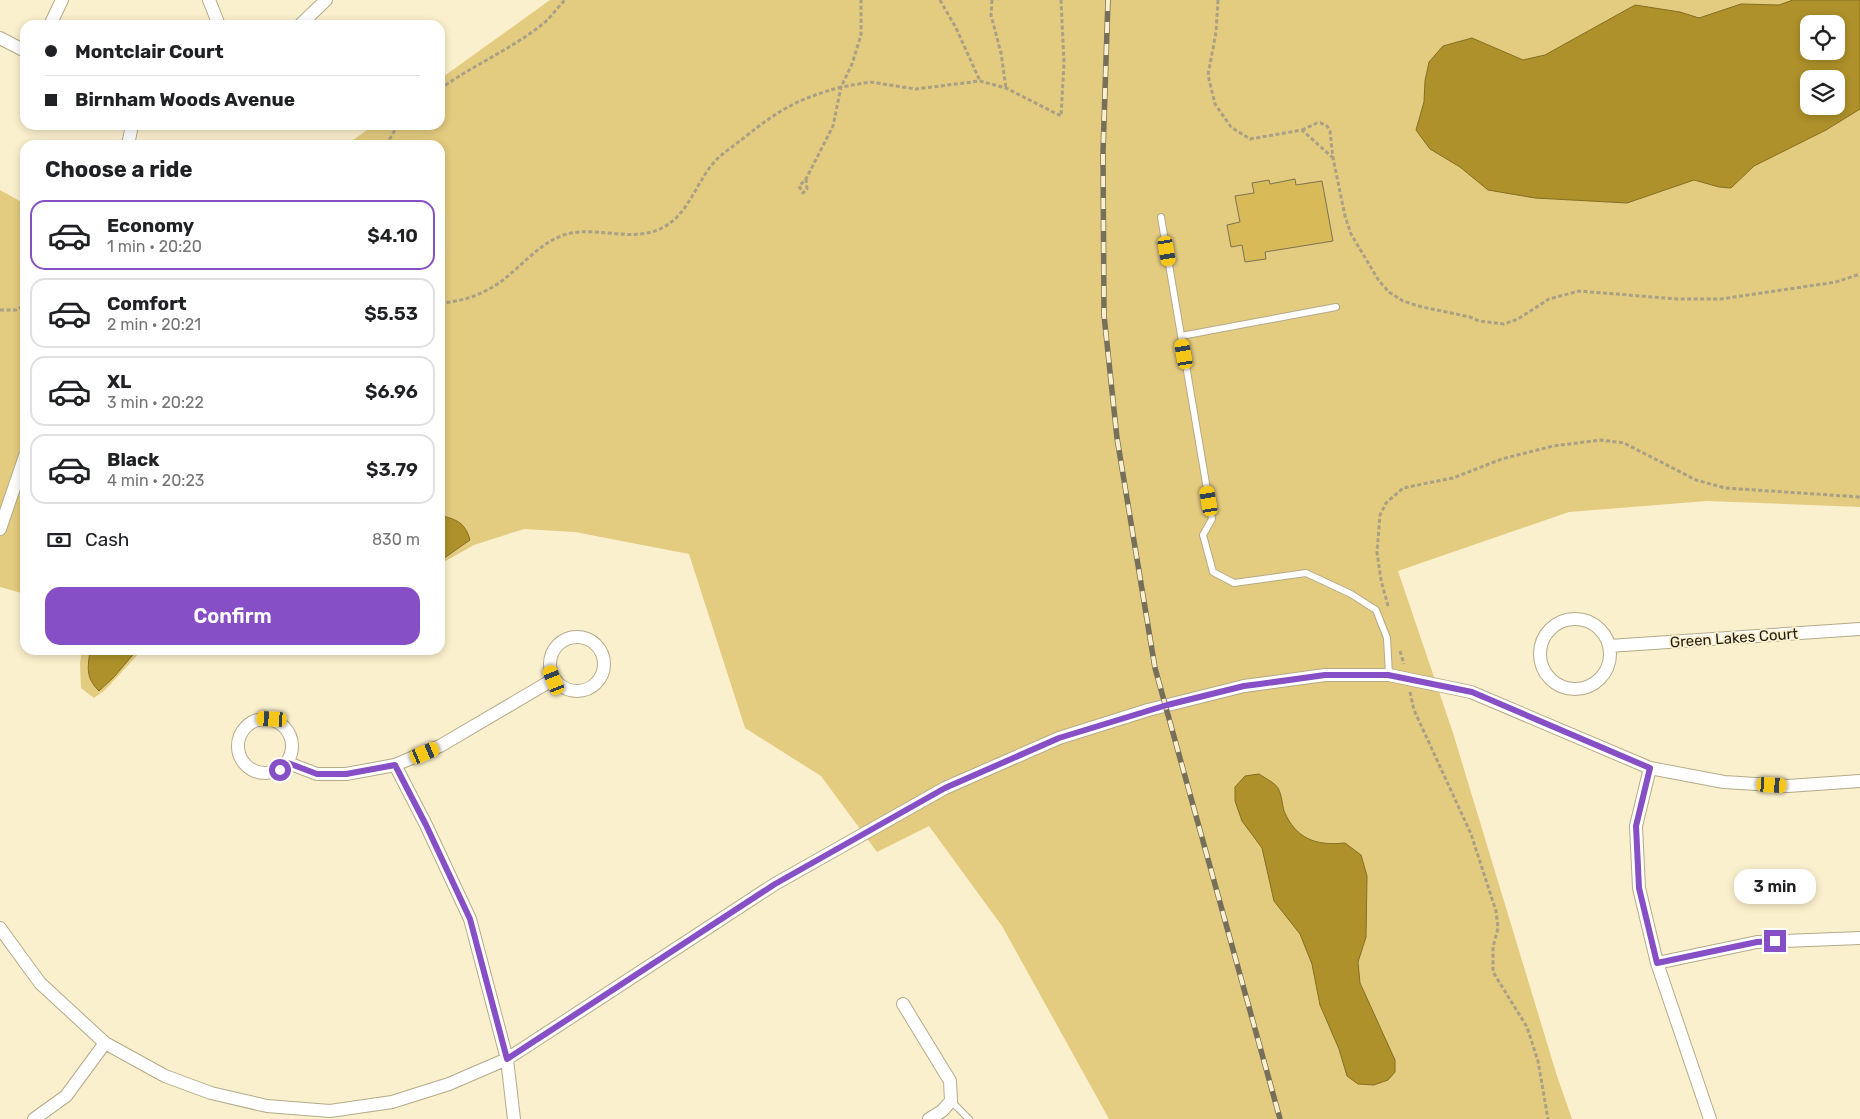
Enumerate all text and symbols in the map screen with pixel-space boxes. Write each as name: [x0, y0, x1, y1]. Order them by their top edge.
map controls: [1800, 15, 1845, 115]
button: locate: [1800, 15, 1845, 60]
text: Montclair Court: [75, 40, 224, 63]
button: layers: [1800, 70, 1845, 115]
text: Birnham Woods Avenue: [75, 88, 295, 111]
text: Choose a ride: [45, 156, 192, 183]
icon: car: [47, 213, 92, 258]
text: Economy: [107, 214, 194, 237]
text: $4.10: [367, 224, 418, 247]
car: [1157, 235, 1176, 267]
text: 1 min · 20:20: [107, 237, 202, 256]
icon: car: [47, 291, 92, 336]
text: Comfort: [107, 292, 187, 315]
text: $5.53: [364, 302, 418, 325]
text: 2 min · 20:21: [107, 315, 201, 334]
car: [1174, 338, 1193, 370]
icon: car: [47, 369, 92, 414]
text: XL: [107, 370, 131, 393]
text: $6.96: [365, 380, 418, 403]
text: 3 min · 20:22: [107, 393, 204, 412]
icon: car: [47, 447, 92, 492]
text: Black: [107, 448, 159, 471]
text: $3.79: [366, 458, 418, 481]
text: 4 min · 20:23: [107, 471, 204, 490]
car: [1199, 485, 1218, 517]
icon: cash: [45, 526, 73, 554]
text: Cash: [85, 528, 129, 551]
text: 830 m: [372, 530, 420, 549]
button: Confirm: [45, 587, 420, 645]
street label: Green Lakes Court: [1669, 625, 1799, 651]
car: [541, 663, 566, 697]
car: [256, 711, 287, 727]
car: [408, 740, 441, 766]
route start: [269, 759, 291, 781]
car: [1756, 777, 1787, 793]
callout: 3 min: [1734, 868, 1816, 904]
text: 3 min: [1754, 877, 1796, 896]
route end: [1764, 930, 1786, 952]

